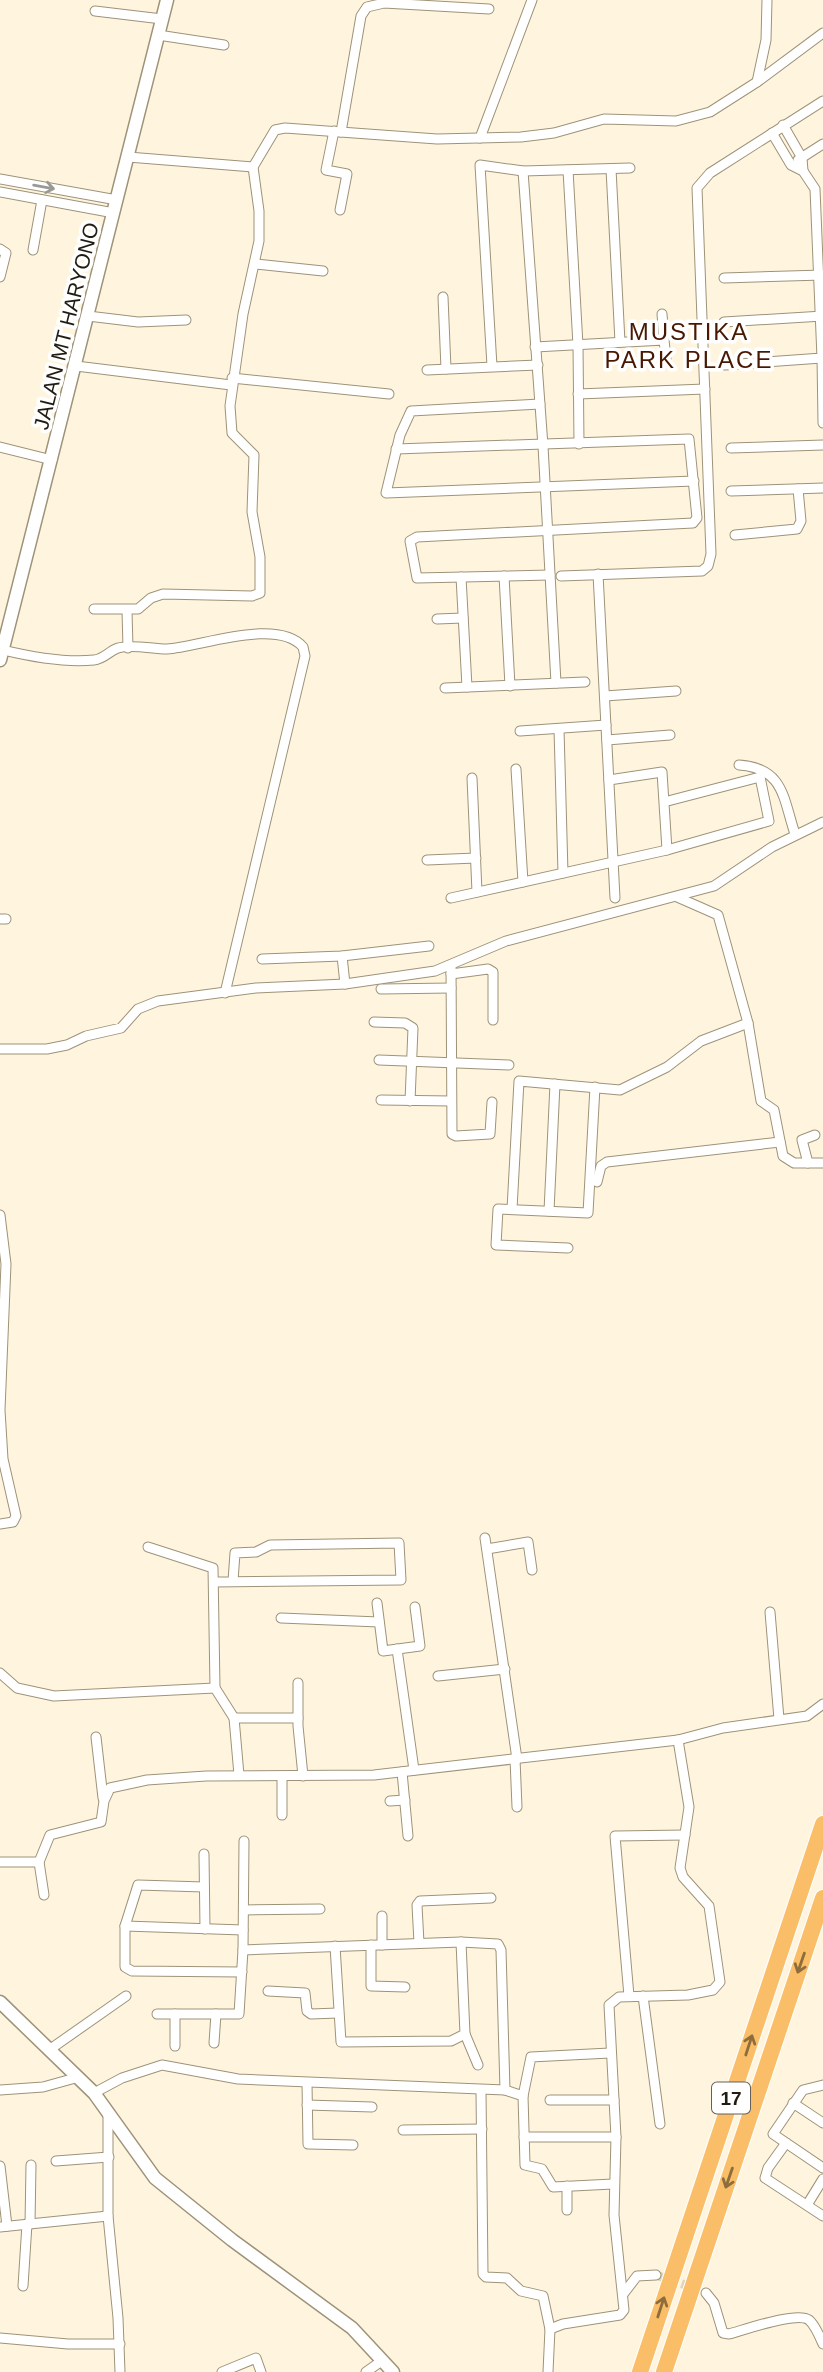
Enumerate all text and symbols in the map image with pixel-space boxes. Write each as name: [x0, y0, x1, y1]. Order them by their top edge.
one-way arrow: [32, 181, 55, 194]
street label: JALAN MT HARYONO: [29, 220, 103, 432]
district label: MUSTIKA PARK PLACE: [605, 318, 773, 373]
one-way arrow: [794, 1951, 806, 1973]
one-way arrow: [743, 2034, 756, 2056]
road number: 17: [712, 2082, 750, 2114]
one-way arrow: [722, 2167, 734, 2189]
one-way arrow: [656, 2297, 669, 2319]

